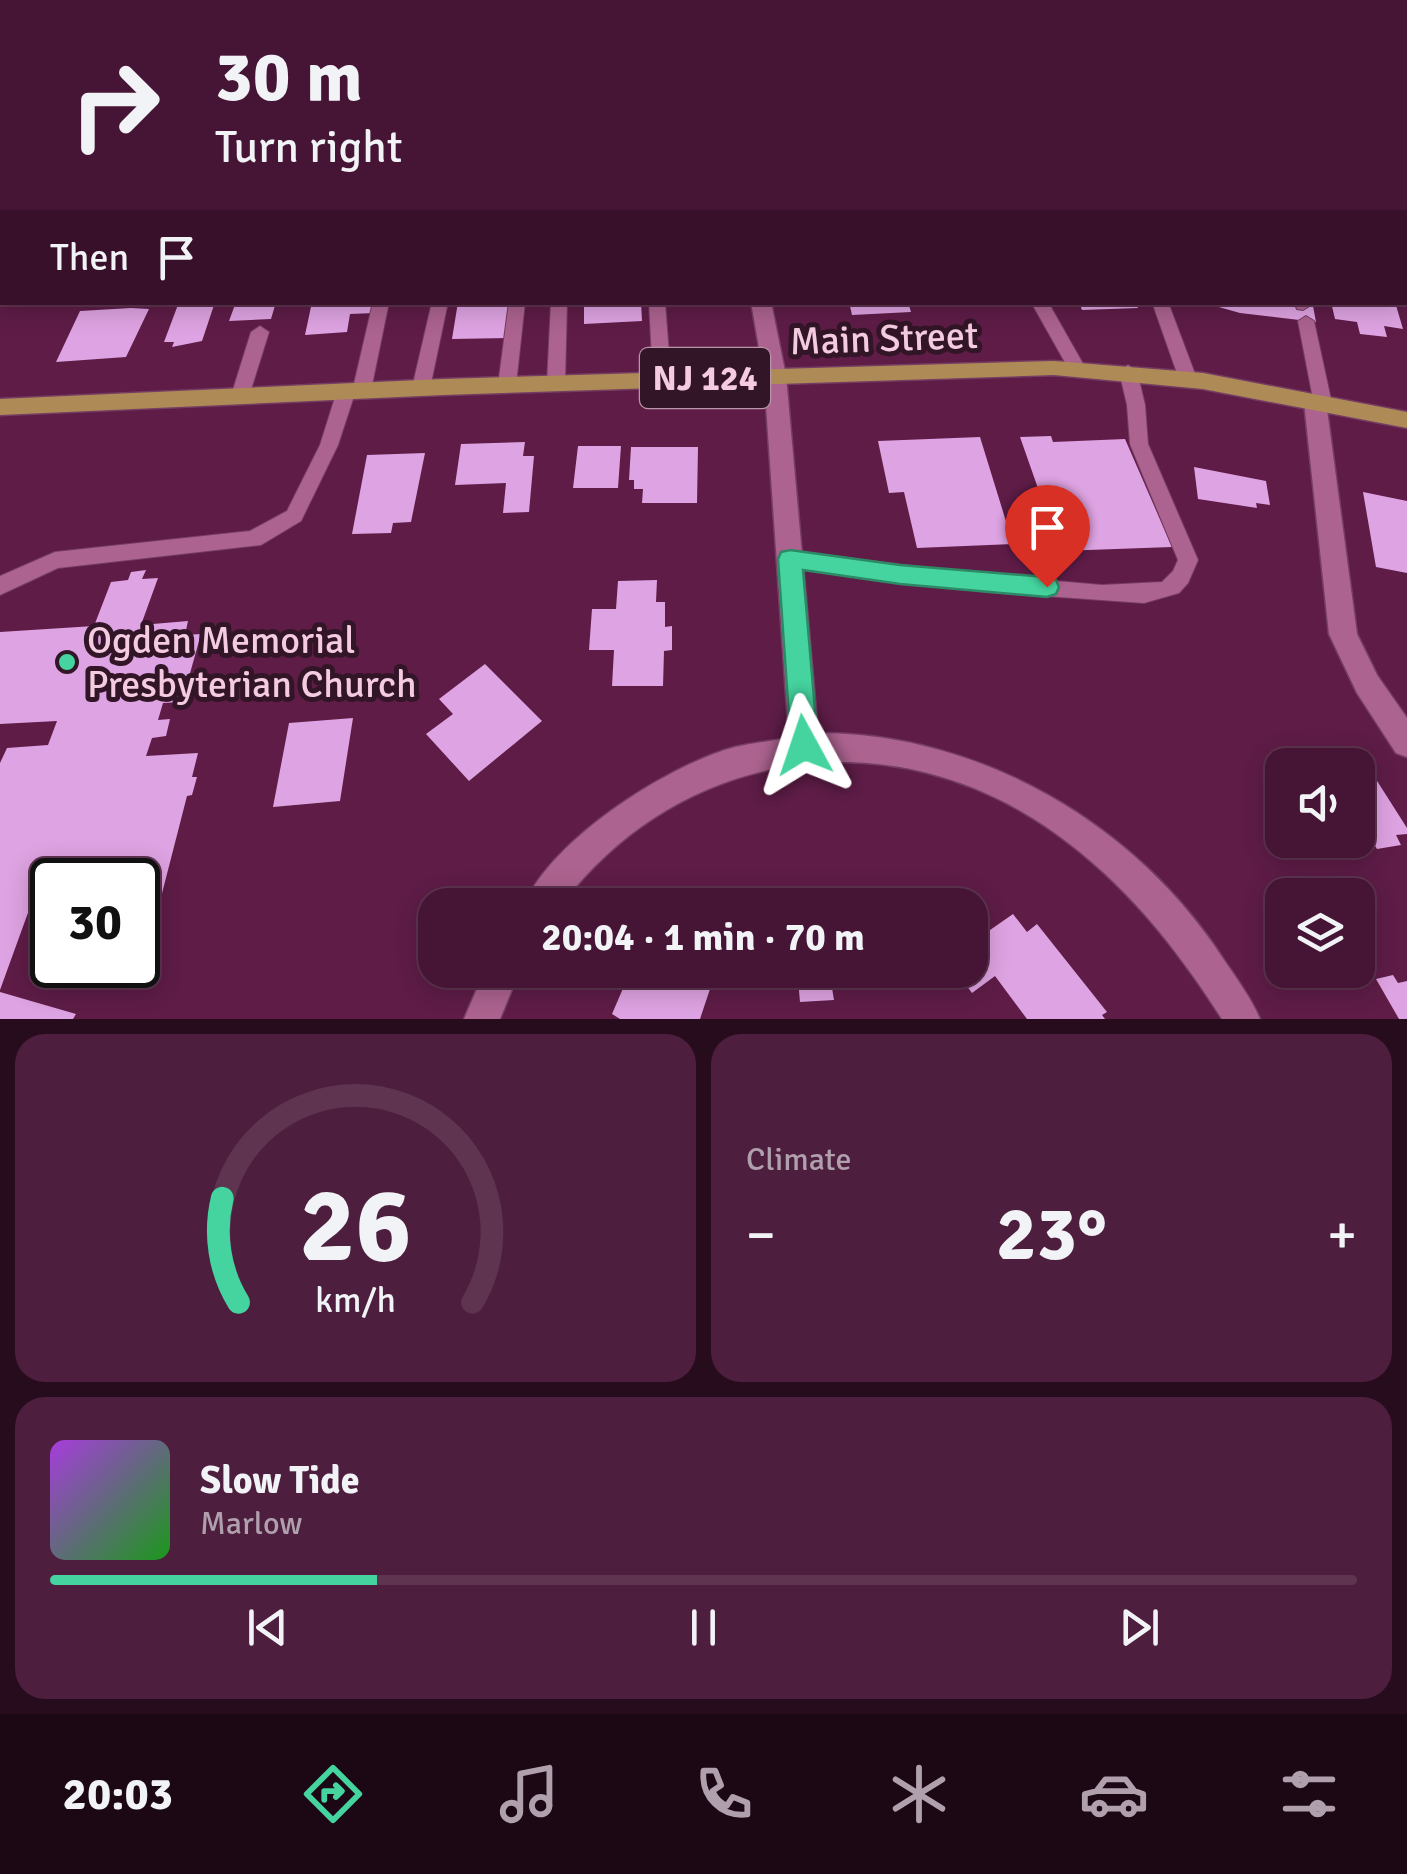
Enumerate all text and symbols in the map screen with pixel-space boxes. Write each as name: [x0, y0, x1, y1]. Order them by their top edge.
text: 30 m: [215, 34, 363, 120]
icon: right: [50, 40, 180, 170]
text: Turn right: [215, 120, 403, 175]
icon: arrive: [149, 230, 204, 285]
text: Then: [50, 234, 129, 281]
street label: Main Street: [789, 312, 979, 365]
road number: NJ 124: [640, 348, 770, 408]
pin: [1005, 485, 1090, 588]
icon: arrive: [1020, 500, 1075, 555]
place label: Ogden Memorial Presbyterian Church: [87, 617, 417, 708]
marker: Ogden Memorial Presbyterian Church: [56, 651, 78, 673]
position arrow: [752, 693, 856, 797]
map controls: [1265, 748, 1375, 988]
button: sound: [1265, 748, 1375, 858]
speed limit sign: 30: [30, 858, 160, 988]
button: layers: [1265, 878, 1375, 988]
text: 20:04 · 1 min · 70 m: [541, 914, 865, 961]
text: Climate: [746, 1140, 852, 1179]
text: 26: [299, 1162, 412, 1290]
text: 23°: [996, 1188, 1107, 1281]
text: −: [746, 1201, 776, 1269]
text: +: [1327, 1201, 1357, 1269]
text: km/h: [315, 1278, 396, 1322]
text: Slow Tide: [200, 1457, 360, 1504]
text: Marlow: [200, 1504, 302, 1543]
icon: previous: [240, 1600, 295, 1655]
icon: pause: [676, 1600, 731, 1655]
icon: next: [1112, 1600, 1167, 1655]
icon: directions: [298, 1759, 368, 1829]
icon: music: [494, 1759, 564, 1829]
icon: phone: [689, 1759, 759, 1829]
icon: climate: [884, 1759, 954, 1829]
icon: car: [1079, 1759, 1149, 1829]
icon: filters: [1274, 1759, 1344, 1829]
text: 20:03: [63, 1767, 173, 1822]

